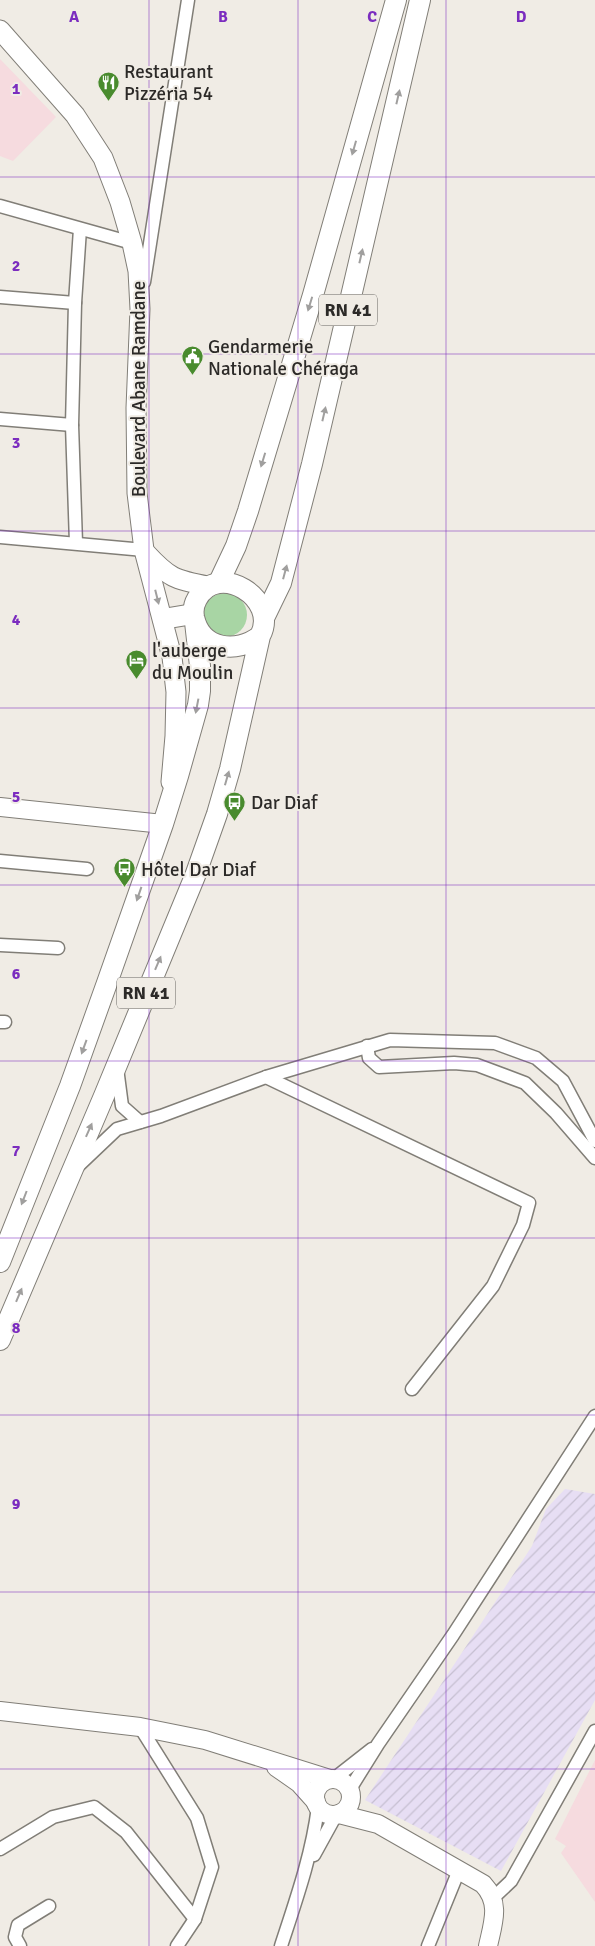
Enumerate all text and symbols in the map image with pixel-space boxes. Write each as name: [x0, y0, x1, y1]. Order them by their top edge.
text: A: [69, 7, 80, 27]
text: B: [218, 7, 228, 27]
text: C: [367, 7, 377, 27]
text: D: [516, 7, 527, 27]
place label: Restaurant Pizzéria 54: [124, 60, 214, 106]
restaurant icon: Restaurant Pizzéria 54: [96, 70, 120, 101]
text: 1: [12, 79, 21, 99]
one-way arrow: [394, 90, 402, 105]
one-way arrow: [350, 141, 358, 156]
one-way arrow: [357, 248, 365, 263]
text: 2: [12, 256, 20, 276]
street label: Boulevard Abane Ramdane: [127, 281, 151, 497]
road number: RN 41: [319, 294, 377, 326]
one-way arrow: [306, 297, 314, 312]
place label: Gendarmerie Nationale Chéraga: [208, 335, 359, 381]
public building icon: Gendarmerie Nationale Chéraga: [180, 345, 204, 376]
one-way arrow: [320, 406, 328, 422]
text: 3: [12, 433, 20, 453]
one-way arrow: [259, 453, 267, 468]
one-way arrow: [281, 564, 289, 579]
one-way arrow: [153, 590, 161, 605]
text: 4: [12, 610, 21, 630]
place label: l'auberge du Moulin: [152, 639, 233, 685]
hotel icon: l'auberge du Moulin: [124, 649, 148, 680]
one-way arrow: [193, 698, 201, 714]
one-way arrow: [223, 771, 231, 786]
text: 5: [12, 787, 20, 807]
bus stop icon: Dar Diaf: [223, 790, 247, 821]
place label: Dar Diaf: [251, 791, 319, 815]
bus stop icon: Hôtel Dar Diaf: [113, 857, 137, 888]
place label: Hôtel Dar Diaf: [141, 858, 257, 882]
one-way arrow: [135, 887, 143, 902]
one-way arrow: [155, 956, 163, 970]
text: 6: [12, 964, 21, 984]
road number: RN 41: [117, 978, 175, 1008]
one-way arrow: [80, 1040, 88, 1055]
one-way arrow: [86, 1123, 94, 1137]
text: 7: [12, 1141, 21, 1161]
one-way arrow: [20, 1191, 28, 1206]
one-way arrow: [15, 1287, 23, 1302]
text: 8: [12, 1318, 21, 1338]
text: 9: [12, 1494, 21, 1514]

